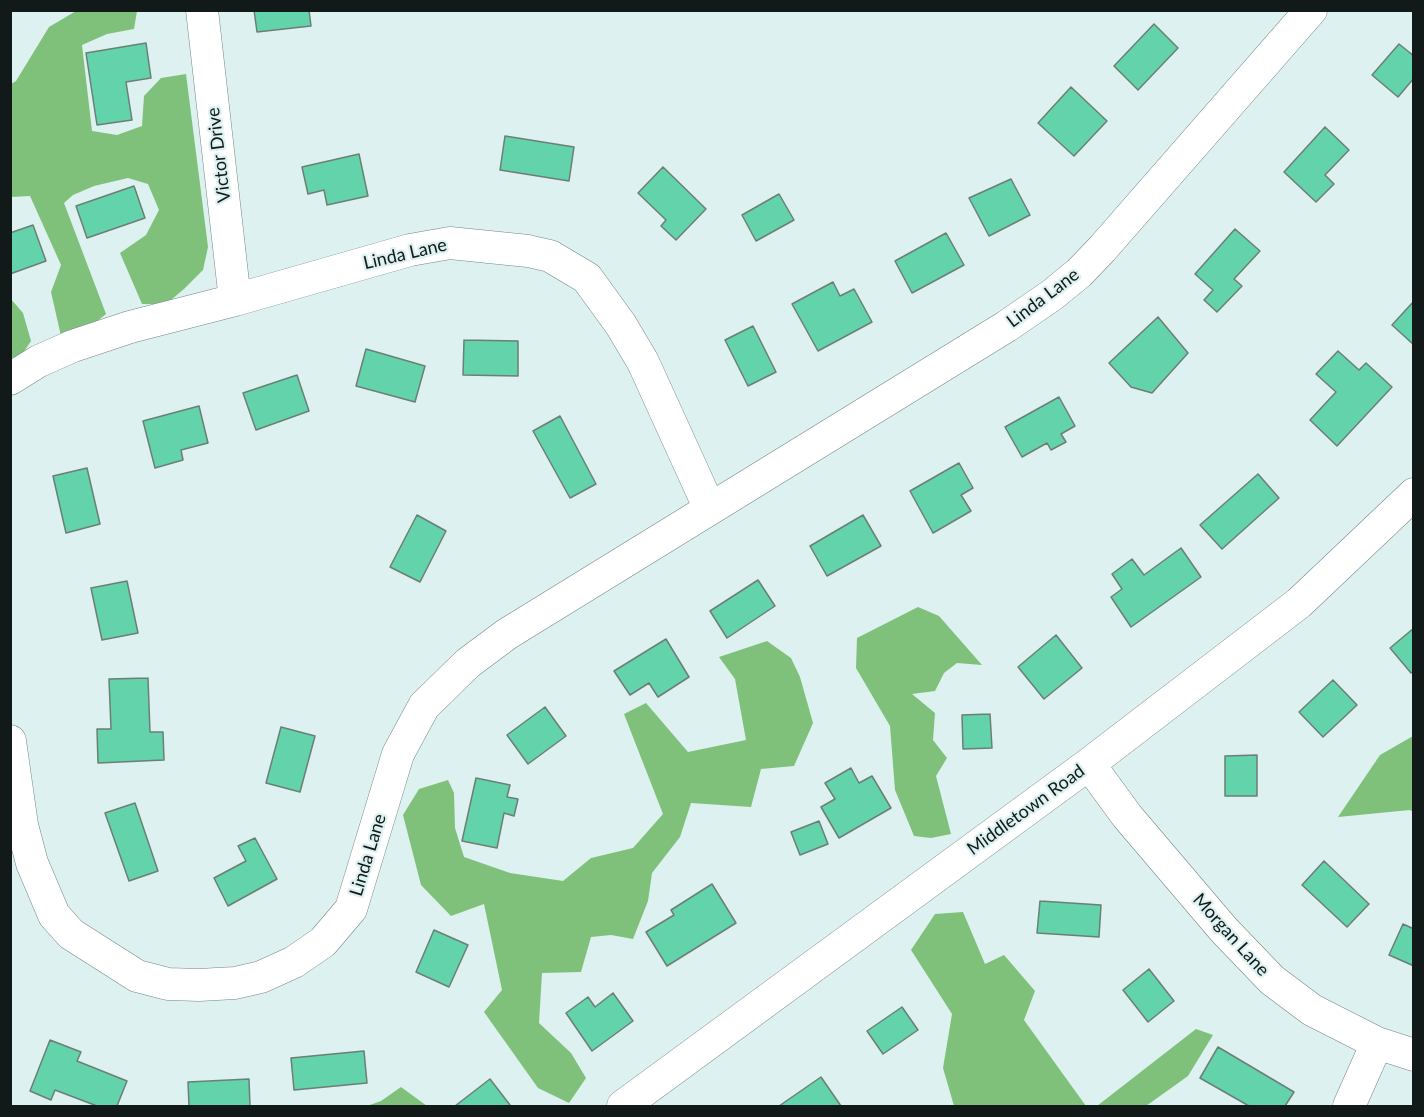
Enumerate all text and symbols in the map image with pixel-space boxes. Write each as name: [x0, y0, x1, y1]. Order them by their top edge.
street label: Victor Drive: [202, 106, 236, 204]
street label: Linda Lane: [361, 234, 449, 274]
street label: Linda Lane: [1003, 264, 1083, 332]
street label: Middletown Road: [963, 760, 1089, 860]
street label: Linda Lane: [345, 811, 391, 899]
street label: Morgan Lane: [1188, 889, 1274, 981]

